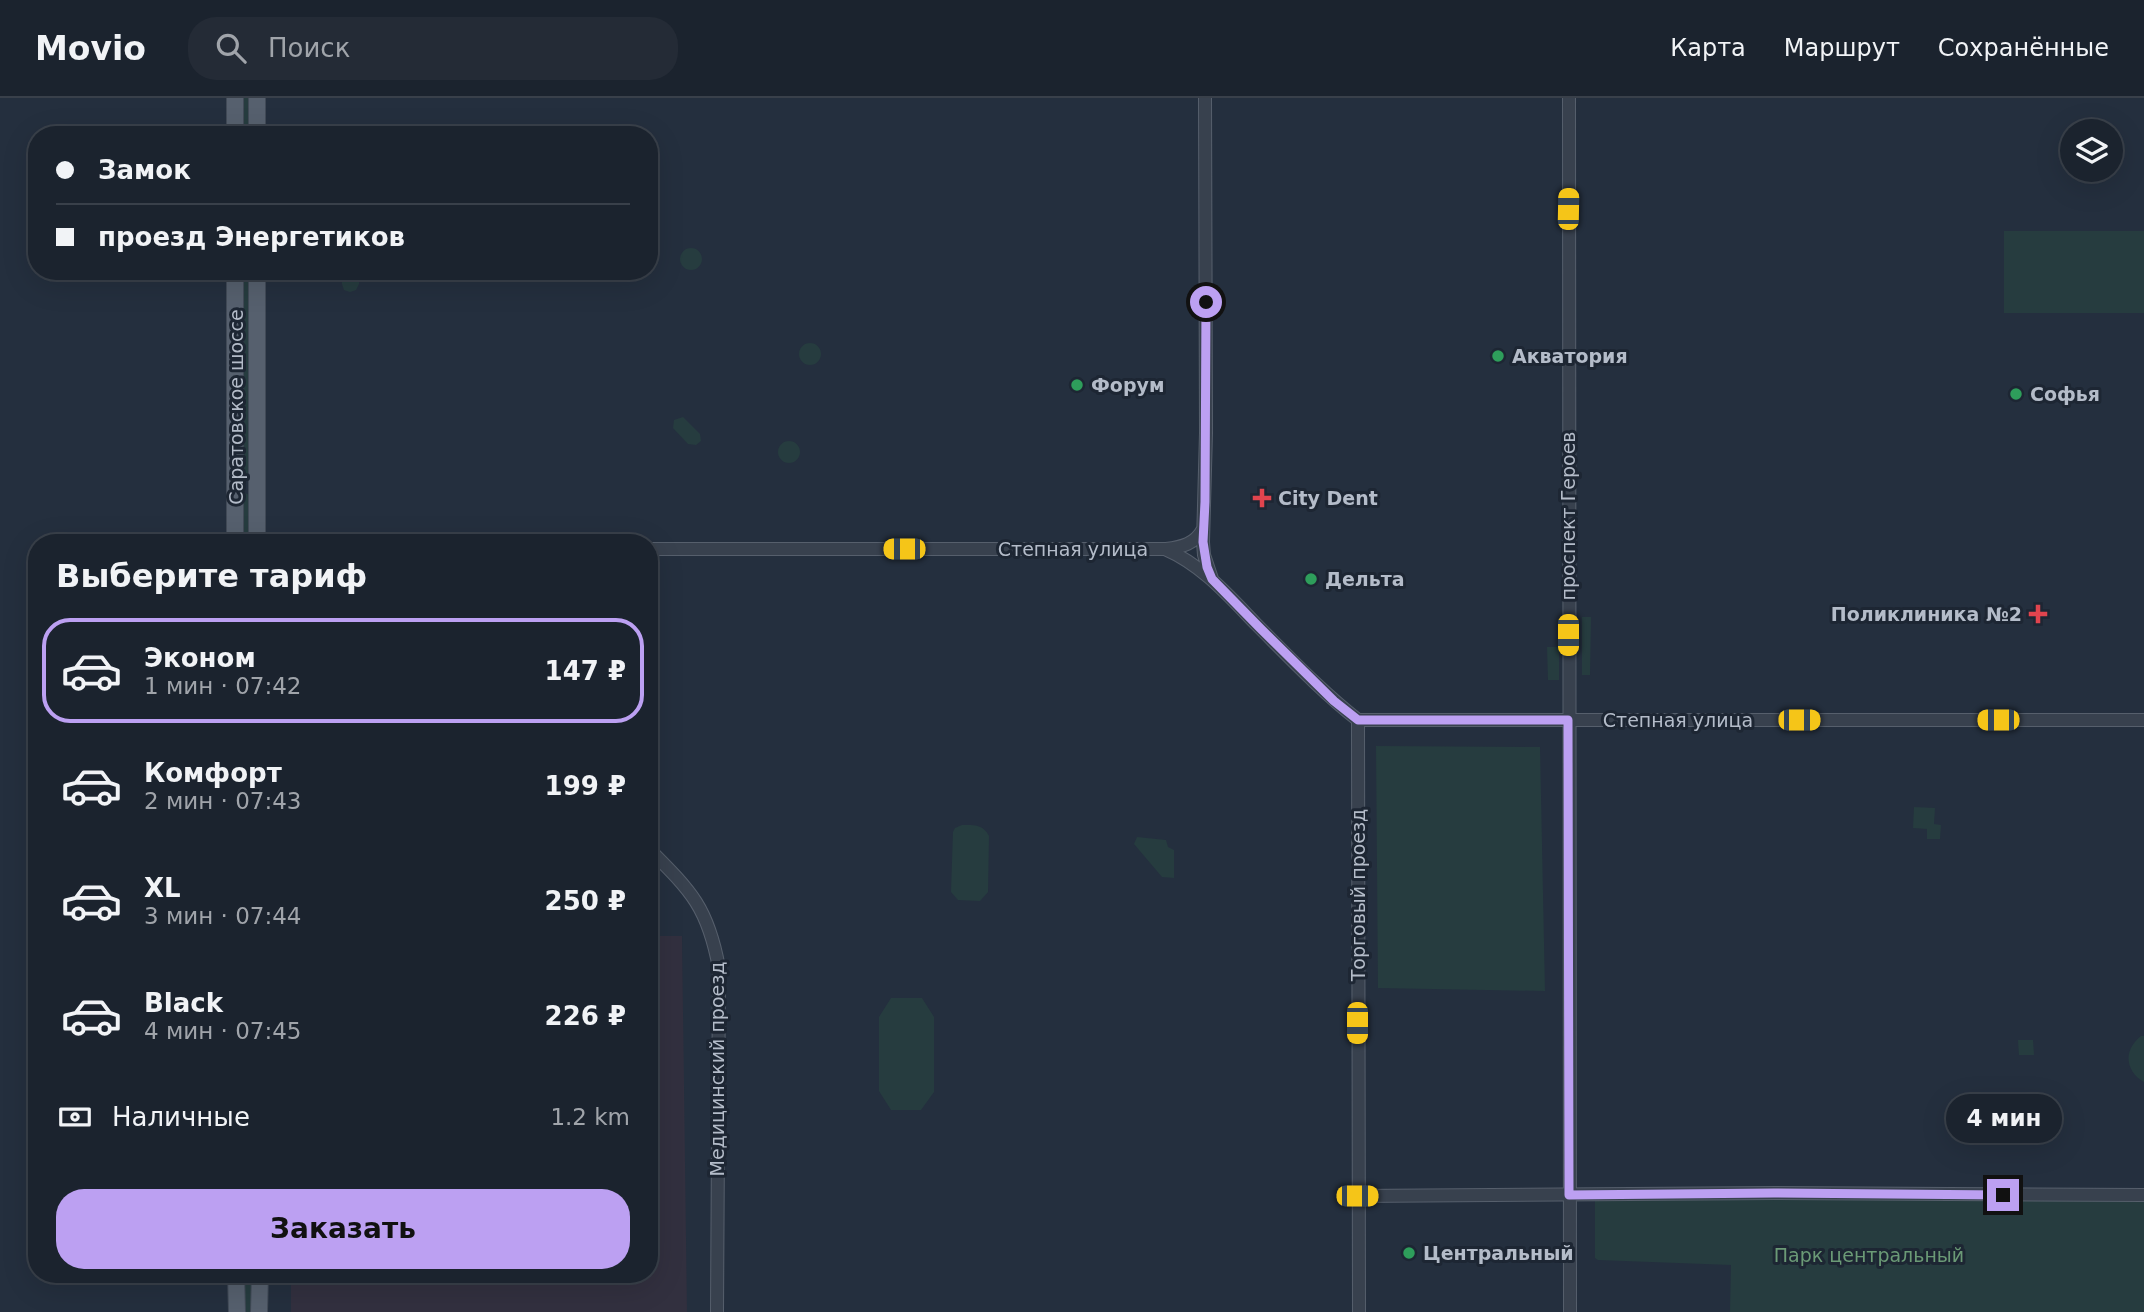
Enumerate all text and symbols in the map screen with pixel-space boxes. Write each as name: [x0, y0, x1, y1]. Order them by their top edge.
search box: [188, 17, 678, 80]
text: Movio: [35, 29, 146, 68]
icon: search: [212, 29, 250, 67]
text: Поиск: [268, 33, 350, 63]
text: Карта: [1670, 34, 1746, 62]
text: Маршрут: [1784, 34, 1900, 62]
text: Сохранённые: [1938, 34, 2109, 62]
map controls: [2060, 119, 2123, 182]
button: layers: [2060, 119, 2123, 182]
text: Замок: [98, 155, 191, 185]
car: [1558, 188, 1579, 230]
text: проезд Энергетиков: [98, 222, 405, 252]
route start: [1190, 286, 1222, 318]
street label: Саратовское шоссе: [225, 309, 247, 505]
place label: Акватория: [1512, 345, 1628, 367]
marker: Акватория: [1490, 348, 1506, 364]
place label: Форум: [1091, 374, 1164, 396]
marker: Форум: [1069, 377, 1085, 393]
place label: Софья: [2030, 383, 2100, 405]
marker: Софья: [2008, 386, 2024, 402]
street label: проспект Героев: [1557, 431, 1579, 601]
place label: City Dent: [1278, 487, 1378, 509]
marker: City Dent: [1252, 488, 1272, 508]
street label: Степная улица: [998, 538, 1148, 560]
car: [884, 539, 926, 560]
text: Выберите тариф: [56, 557, 367, 595]
place label: Дельта: [1325, 568, 1405, 590]
marker: Дельта: [1303, 571, 1319, 587]
place label: Поликлиника №2: [1831, 603, 2022, 625]
marker: Поликлиника №2: [2028, 604, 2048, 624]
car: [1558, 614, 1579, 656]
icon: car: [60, 639, 123, 702]
text: Эконом: [144, 643, 256, 673]
text: 147 ₽: [545, 656, 626, 686]
text: 1 мин · 07:42: [144, 673, 302, 699]
street label: Степная улица: [1603, 709, 1753, 731]
car: [1779, 710, 1821, 731]
car: [1978, 710, 2020, 731]
icon: car: [60, 754, 123, 817]
text: Комфорт: [144, 758, 282, 788]
text: 199 ₽: [545, 771, 626, 801]
text: 2 мин · 07:43: [144, 788, 302, 814]
street label: Торговый проезд: [1347, 809, 1369, 982]
icon: car: [60, 869, 123, 932]
text: XL: [144, 873, 181, 903]
text: 250 ₽: [545, 886, 626, 916]
text: 3 мин · 07:44: [144, 903, 302, 929]
street label: Медицинский проезд: [706, 962, 728, 1176]
icon: car: [60, 984, 123, 1047]
text: Black: [144, 988, 223, 1018]
text: 226 ₽: [545, 1001, 626, 1031]
car: [1347, 1002, 1368, 1044]
text: 4 мин · 07:45: [144, 1018, 302, 1044]
callout: 4 мин: [1945, 1094, 2061, 1142]
icon: cash: [56, 1098, 94, 1136]
text: Наличные: [112, 1102, 250, 1132]
text: 1.2 km: [550, 1104, 630, 1130]
text: 4 мин: [1967, 1105, 2041, 1131]
route end: [1987, 1179, 2019, 1211]
car: [1337, 1186, 1379, 1207]
button: Заказать: [56, 1189, 630, 1269]
place label: Центральный: [1423, 1242, 1574, 1264]
park label: Парк центральный: [1774, 1244, 1964, 1266]
marker: Центральный: [1401, 1245, 1417, 1261]

